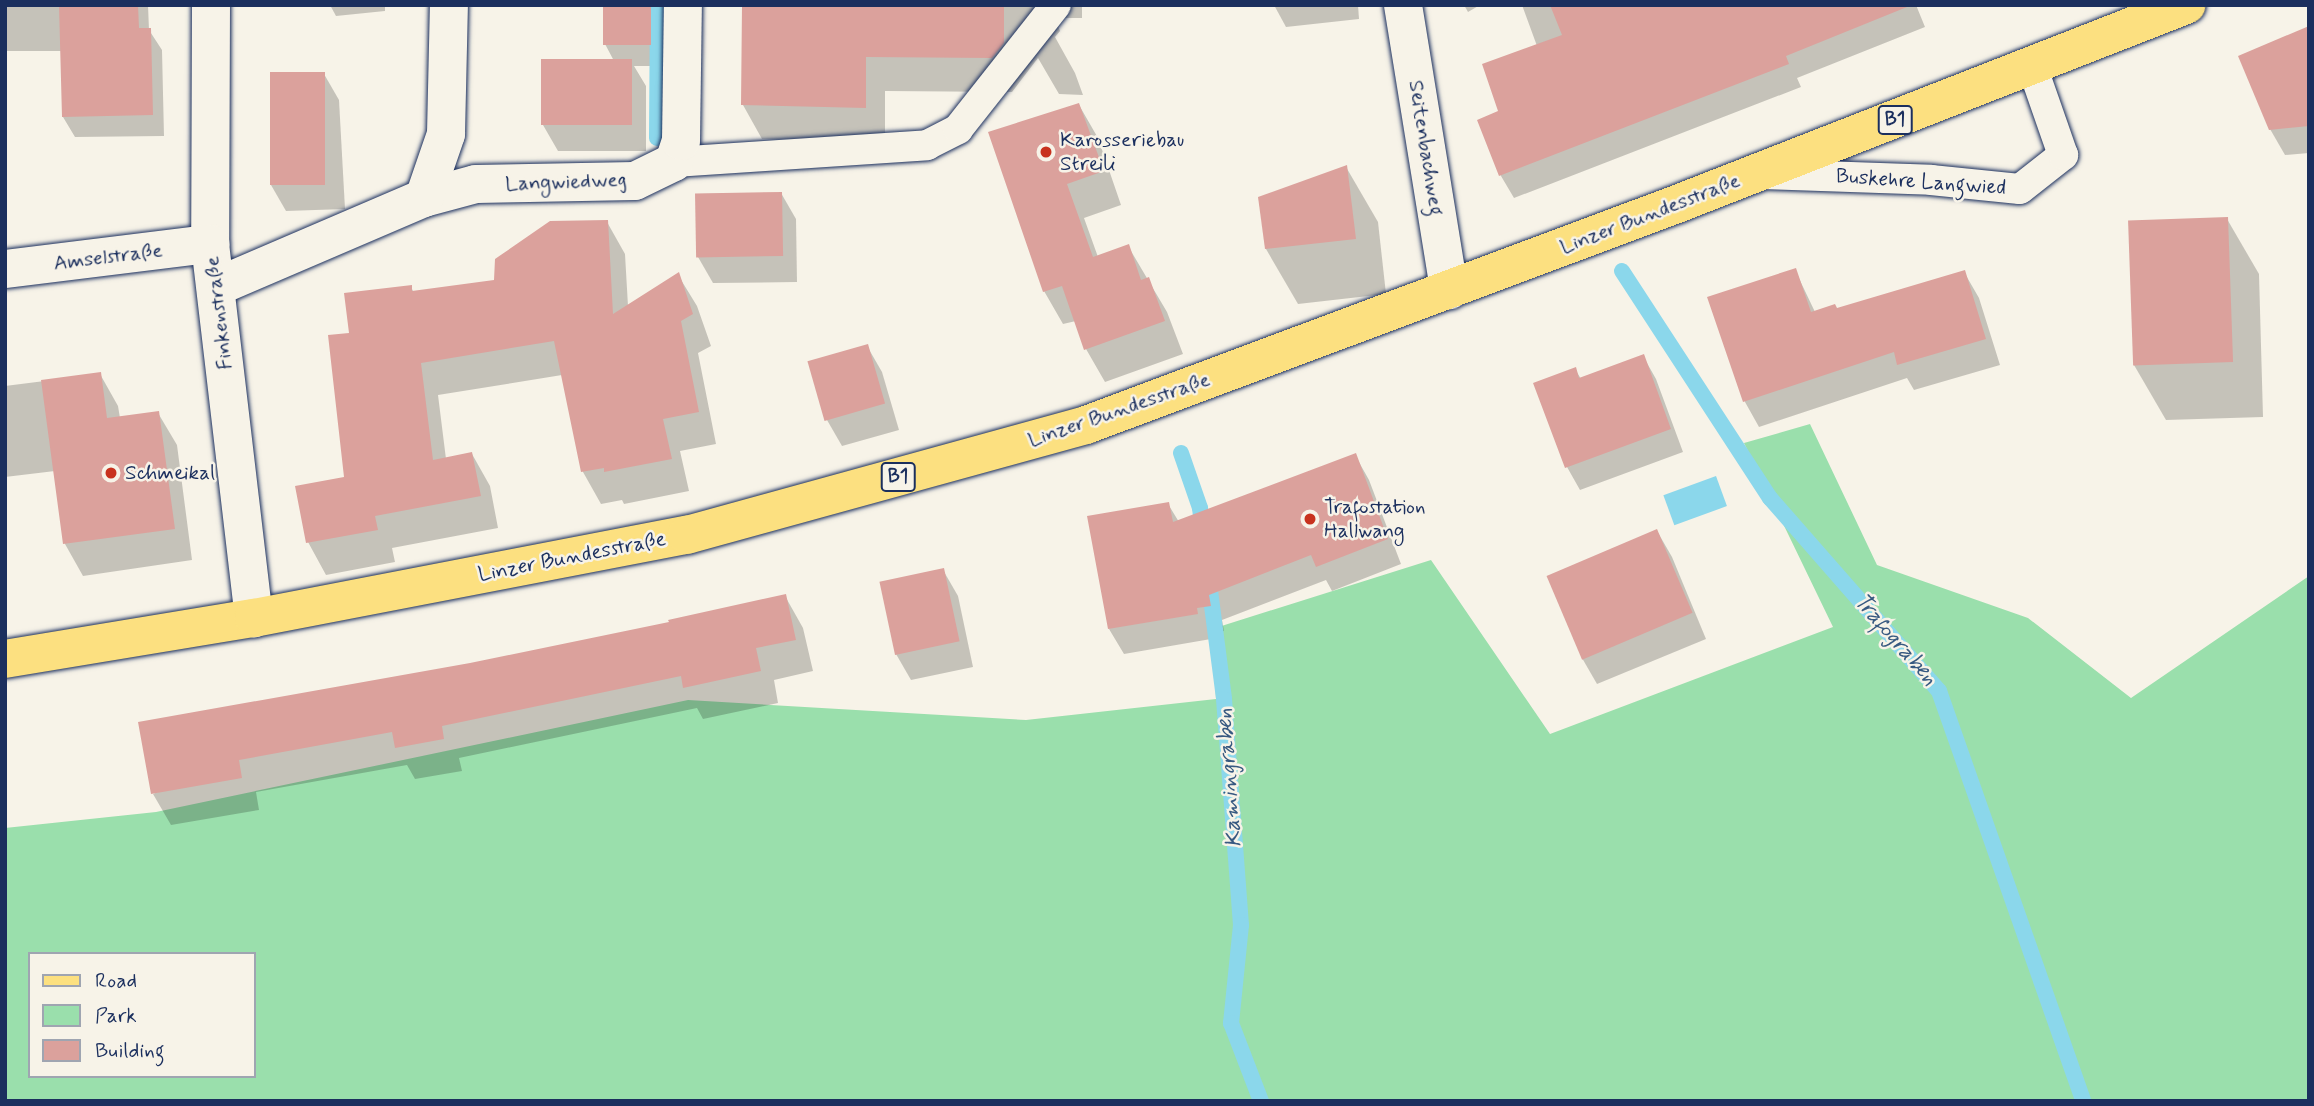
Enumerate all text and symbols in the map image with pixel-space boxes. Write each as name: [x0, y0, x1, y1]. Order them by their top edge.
street label: Seitenbachweg: [1403, 78, 1449, 218]
road number: B1: [1878, 104, 1912, 136]
place label: Karosseriebau Streili: [1060, 127, 1184, 177]
marker: Karosseriebau Streili: [1038, 144, 1054, 160]
street label: Buskehre Langwied: [1835, 163, 2007, 201]
street label: Langwiedweg: [505, 167, 627, 197]
street label: Linzer Bundesstraße: [1559, 169, 1741, 259]
street label: Amselstraße: [52, 238, 164, 276]
street label: Finkenstraße: [200, 255, 238, 371]
street label: Linzer Bundesstraße: [1028, 368, 1210, 452]
place label: Schmeikal: [125, 460, 215, 486]
road number: B1: [880, 462, 916, 492]
marker: Schmeikal: [103, 465, 119, 481]
place label: Trafostation Hallwang: [1324, 494, 1426, 544]
marker: Trafostation Hallwang: [1302, 511, 1318, 527]
street label: Linzer Bundesstraße: [479, 527, 665, 587]
water label: Trafograben: [1847, 588, 1943, 692]
water label: Kamingraben: [1211, 707, 1249, 849]
legend: [28, 952, 256, 1078]
text: Road: [95, 967, 137, 995]
text: Park: [95, 1002, 137, 1030]
text: Building: [95, 1037, 165, 1065]

